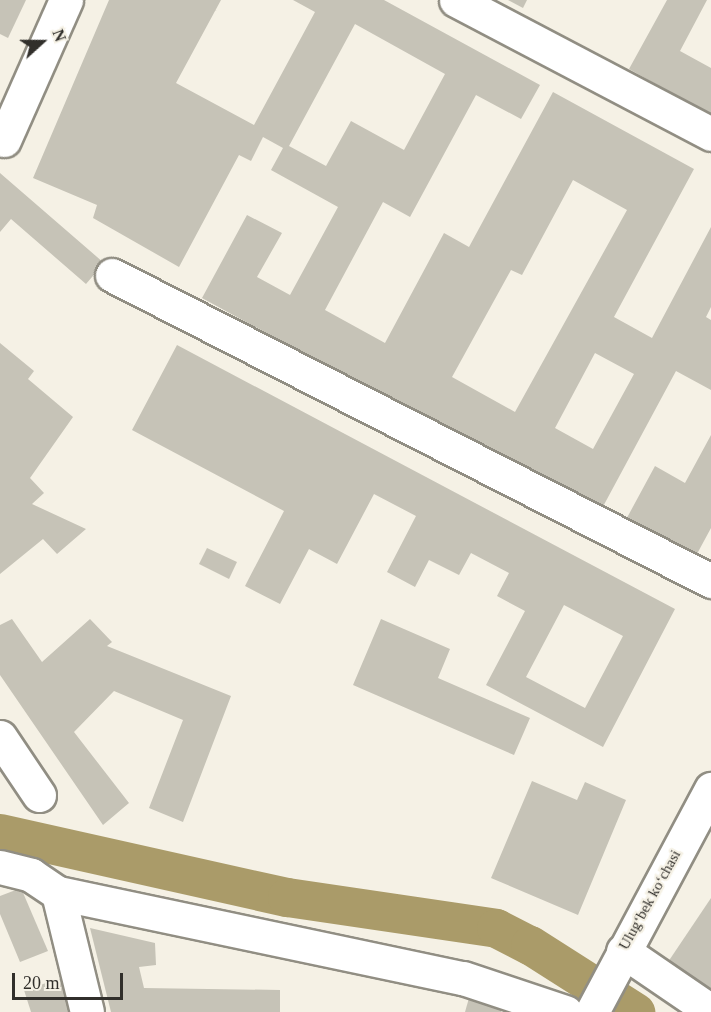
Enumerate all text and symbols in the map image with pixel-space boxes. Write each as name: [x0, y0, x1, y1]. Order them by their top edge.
north arrow: [12, 12, 72, 72]
text: N: [49, 27, 69, 44]
street label: Ulugʻbek koʻchasi: [615, 847, 685, 953]
scale bar: [15, 961, 126, 999]
text: 20 m: [23, 973, 60, 993]

